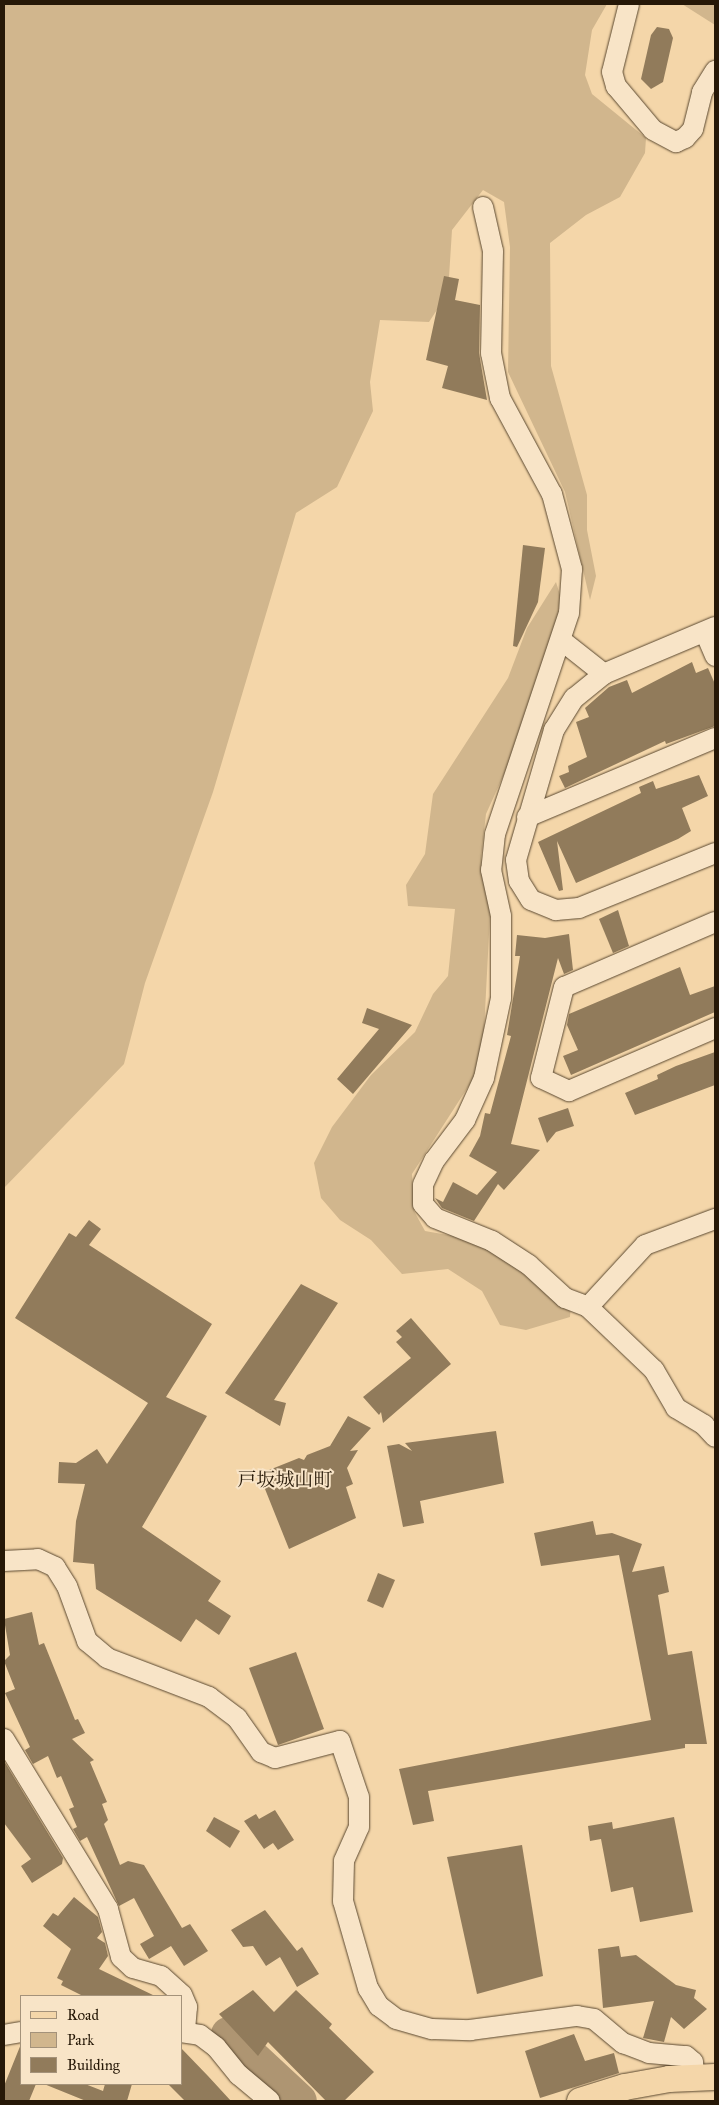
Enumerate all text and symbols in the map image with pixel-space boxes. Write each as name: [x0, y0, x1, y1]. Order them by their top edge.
district label: 戸坂城山町: [238, 1469, 332, 1491]
legend: [20, 1995, 182, 2085]
text: Road: [67, 2006, 99, 2024]
text: Park: [67, 2031, 94, 2049]
text: Building: [67, 2056, 120, 2074]

